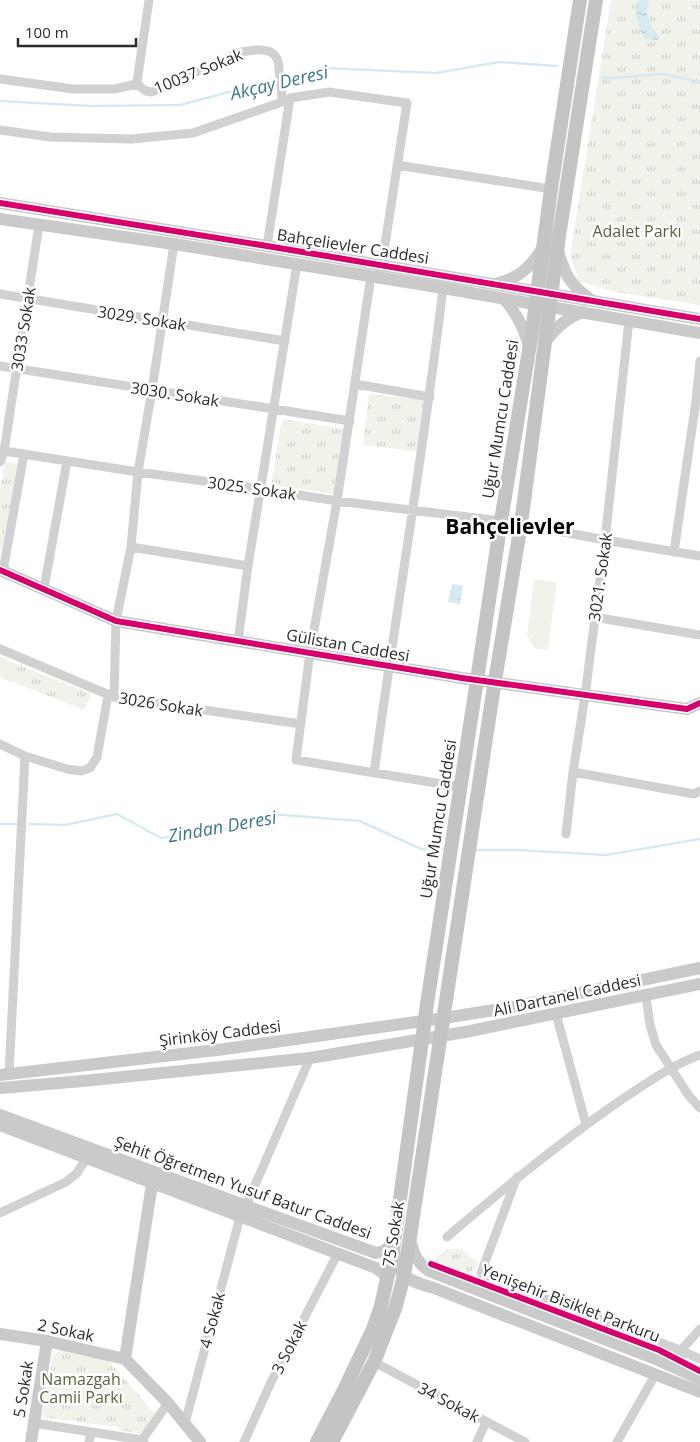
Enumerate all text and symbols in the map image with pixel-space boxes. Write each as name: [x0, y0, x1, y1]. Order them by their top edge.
scale bar: [18, 15, 135, 47]
text: 100 m: [25, 22, 69, 42]
street label: 10037 Sokak: [150, 43, 246, 99]
water label: Akçay Deresi: [226, 59, 331, 105]
park label: Adalet Parkı: [592, 220, 682, 242]
street label: Bahçelievler Caddesi: [275, 223, 431, 269]
street label: 3033 Sokak: [5, 285, 41, 373]
street label: 3029. Sokak: [96, 300, 188, 336]
street label: Uğur Mumcu Caddesi: [477, 338, 523, 500]
street label: 3030. Sokak: [129, 376, 221, 412]
street label: 3025. Sokak: [206, 471, 298, 505]
district label: Bahçelievler: [445, 512, 575, 540]
street label: 3021. Sokak: [583, 531, 617, 623]
street label: Gülistan Caddesi: [285, 623, 411, 667]
street label: 3026 Sokak: [117, 686, 205, 722]
street label: Uğur Mumcu Caddesi: [415, 738, 461, 900]
water label: Zindan Deresi: [165, 805, 278, 847]
street label: Ali Dartanel Caddesi: [491, 969, 643, 1021]
street label: Şirinköy Caddesi: [158, 1015, 282, 1051]
street label: Şehit Öğretmen Yusuf Batur Caddesi: [111, 1130, 375, 1244]
street label: 75 Sokak: [377, 1199, 409, 1269]
street label: Yenişehir Bisiklet Parkuru: [478, 1259, 664, 1347]
street label: 4 Sokak: [194, 1289, 230, 1351]
street label: 2 Sokak: [36, 1313, 97, 1347]
street label: 3 Sokak: [266, 1316, 312, 1378]
street label: 5 Sokak: [8, 1358, 38, 1419]
park label: Namazgah Camii Parkı: [39, 1368, 123, 1408]
street label: 34 Sokak: [414, 1377, 484, 1428]

